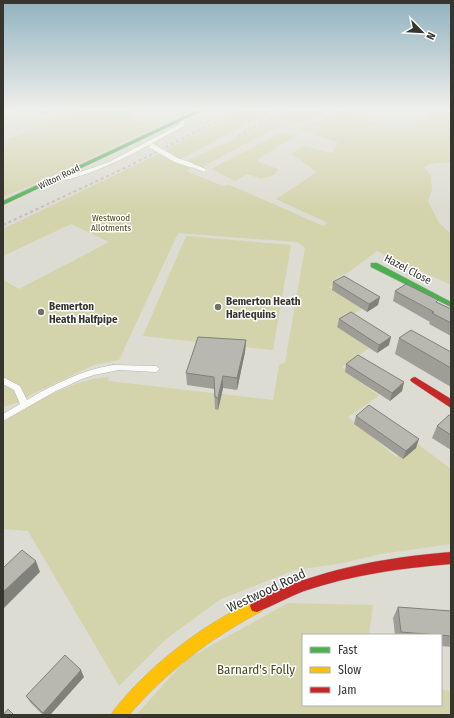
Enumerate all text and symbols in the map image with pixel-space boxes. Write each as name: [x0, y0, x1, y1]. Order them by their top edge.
north arrow: [402, 12, 442, 52]
text: N: [423, 30, 438, 42]
street label: Wilton Road: [37, 163, 81, 191]
park label: Westwood Allotments: [91, 213, 131, 233]
street label: Hazel Close: [382, 252, 434, 287]
place label: Bemerton Heath Harlequins: [226, 295, 301, 321]
place label: Bemerton Heath Halfpipe: [49, 300, 118, 326]
marker: Bemerton Heath Harlequins: [213, 302, 223, 312]
marker: Bemerton Heath Halfpipe: [36, 307, 46, 317]
street label: Westwood Road: [225, 566, 308, 615]
legend: [302, 634, 442, 706]
text: Fast: [338, 643, 357, 657]
park label: Barnard's Folly: [217, 662, 295, 677]
text: Slow: [338, 663, 361, 677]
text: Jam: [338, 683, 356, 697]

